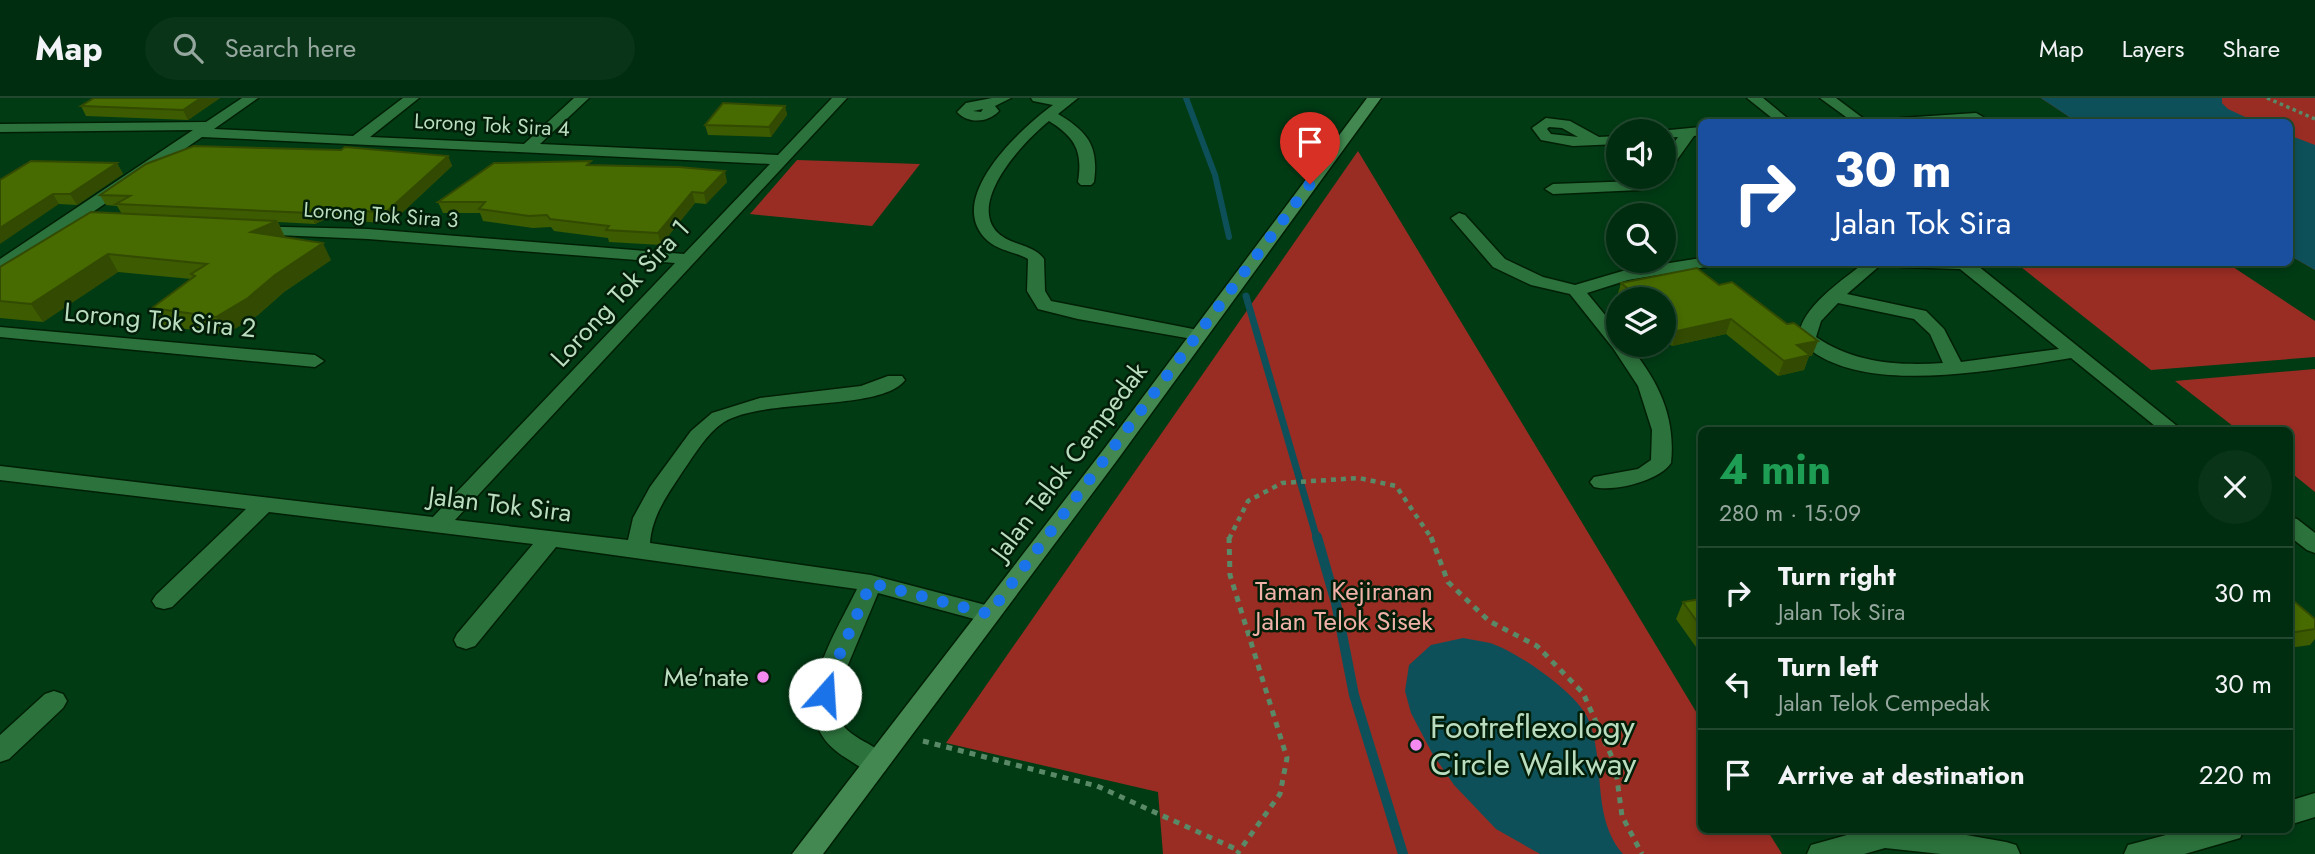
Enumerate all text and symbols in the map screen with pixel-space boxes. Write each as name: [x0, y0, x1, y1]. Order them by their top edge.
search box: [145, 17, 635, 80]
text: Map: [35, 25, 103, 72]
icon: search: [169, 29, 207, 67]
text: Search here: [225, 29, 356, 67]
text: Map: [2039, 31, 2084, 66]
text: Layers: [2122, 31, 2184, 66]
text: Share: [2222, 31, 2280, 66]
street label: Lorong Tok Sira 4: [413, 106, 571, 144]
pin: [1280, 112, 1340, 184]
map controls: [1606, 119, 1676, 357]
button: sound: [1606, 119, 1676, 189]
icon: arrive: [1291, 123, 1329, 161]
text: 30 m: [1834, 135, 1952, 205]
icon: right: [1719, 147, 1810, 238]
street label: Lorong Tok Sira 3: [303, 195, 459, 235]
text: Jalan Tok Sira: [1834, 200, 2011, 246]
button: search: [1606, 203, 1676, 273]
street label: Lorong Tok Sira 1: [541, 211, 699, 375]
button: layers: [1606, 287, 1676, 357]
street label: Lorong Tok Sira 2: [62, 293, 258, 347]
street label: Jalan Telok Cempedak: [980, 354, 1157, 570]
text: 4 min: [1719, 439, 1831, 500]
button: close: [2198, 450, 2272, 524]
street label: Jalan Tok Sira: [423, 476, 574, 532]
text: 280 m · 15:09: [1719, 496, 1861, 530]
text: Turn right: [1778, 557, 1896, 595]
park label: Taman Kejiranan Jalan Telok Sisek: [1252, 572, 1433, 640]
icon: right: [1719, 574, 1757, 612]
text: 30 m: [2214, 574, 2272, 612]
text: Jalan Tok Sira: [1778, 595, 1905, 629]
text: Turn left: [1778, 648, 1878, 686]
position arrow: [788, 657, 862, 731]
place label: Me'nate: [663, 658, 749, 696]
icon: left: [1719, 665, 1757, 703]
text: 30 m: [2214, 665, 2272, 703]
marker: Me'nate: [755, 669, 771, 685]
text: Jalan Telok Cempedak: [1778, 686, 1990, 720]
place label: Footreflexology Circle Walkway: [1430, 704, 1637, 787]
marker: Footreflexology Circle Walkway: [1408, 737, 1424, 753]
icon: arrive: [1719, 756, 1757, 794]
text: Arrive at destination: [1778, 756, 2025, 794]
text: 220 m: [2199, 756, 2272, 794]

